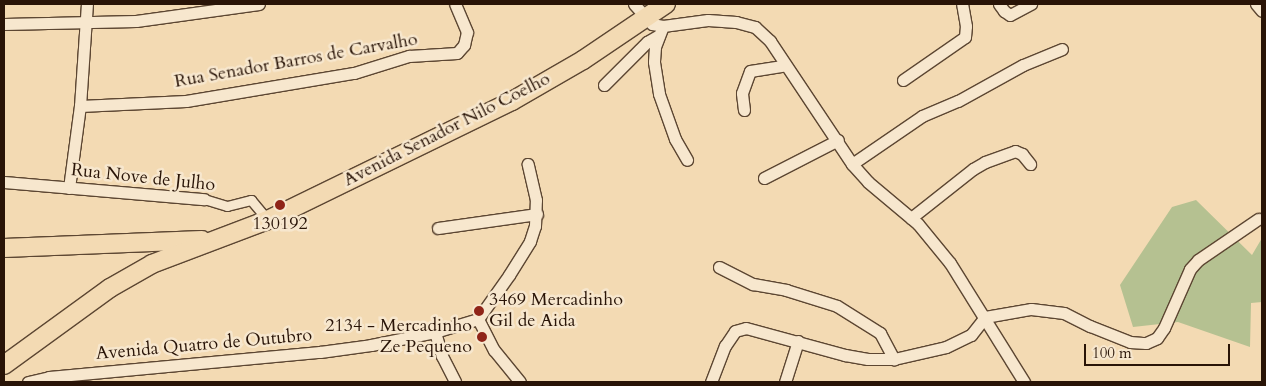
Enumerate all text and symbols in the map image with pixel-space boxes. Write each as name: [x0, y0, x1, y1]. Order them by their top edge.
street label: Rua Senador Barros de Carvalho: [173, 29, 419, 93]
street label: Avenida Senador Nilo Coelho: [340, 68, 554, 192]
street label: Rua Nove de Julho: [70, 160, 216, 196]
marker: 130192: [274, 199, 286, 211]
place label: 130192: [252, 213, 308, 235]
place label: 3469 Mercadinho Gil de Aida: [489, 290, 623, 332]
marker: 3469 Mercadinho Gil de Aida: [473, 305, 485, 317]
place label: 2134 - Mercadinho Ze Pequeno: [325, 316, 472, 358]
street label: Avenida Quatro de Outubro: [95, 325, 313, 365]
marker: 2134 - Mercadinho Ze Pequeno: [476, 331, 488, 343]
scale bar: [1086, 334, 1232, 366]
text: 100 m: [1092, 343, 1132, 363]

